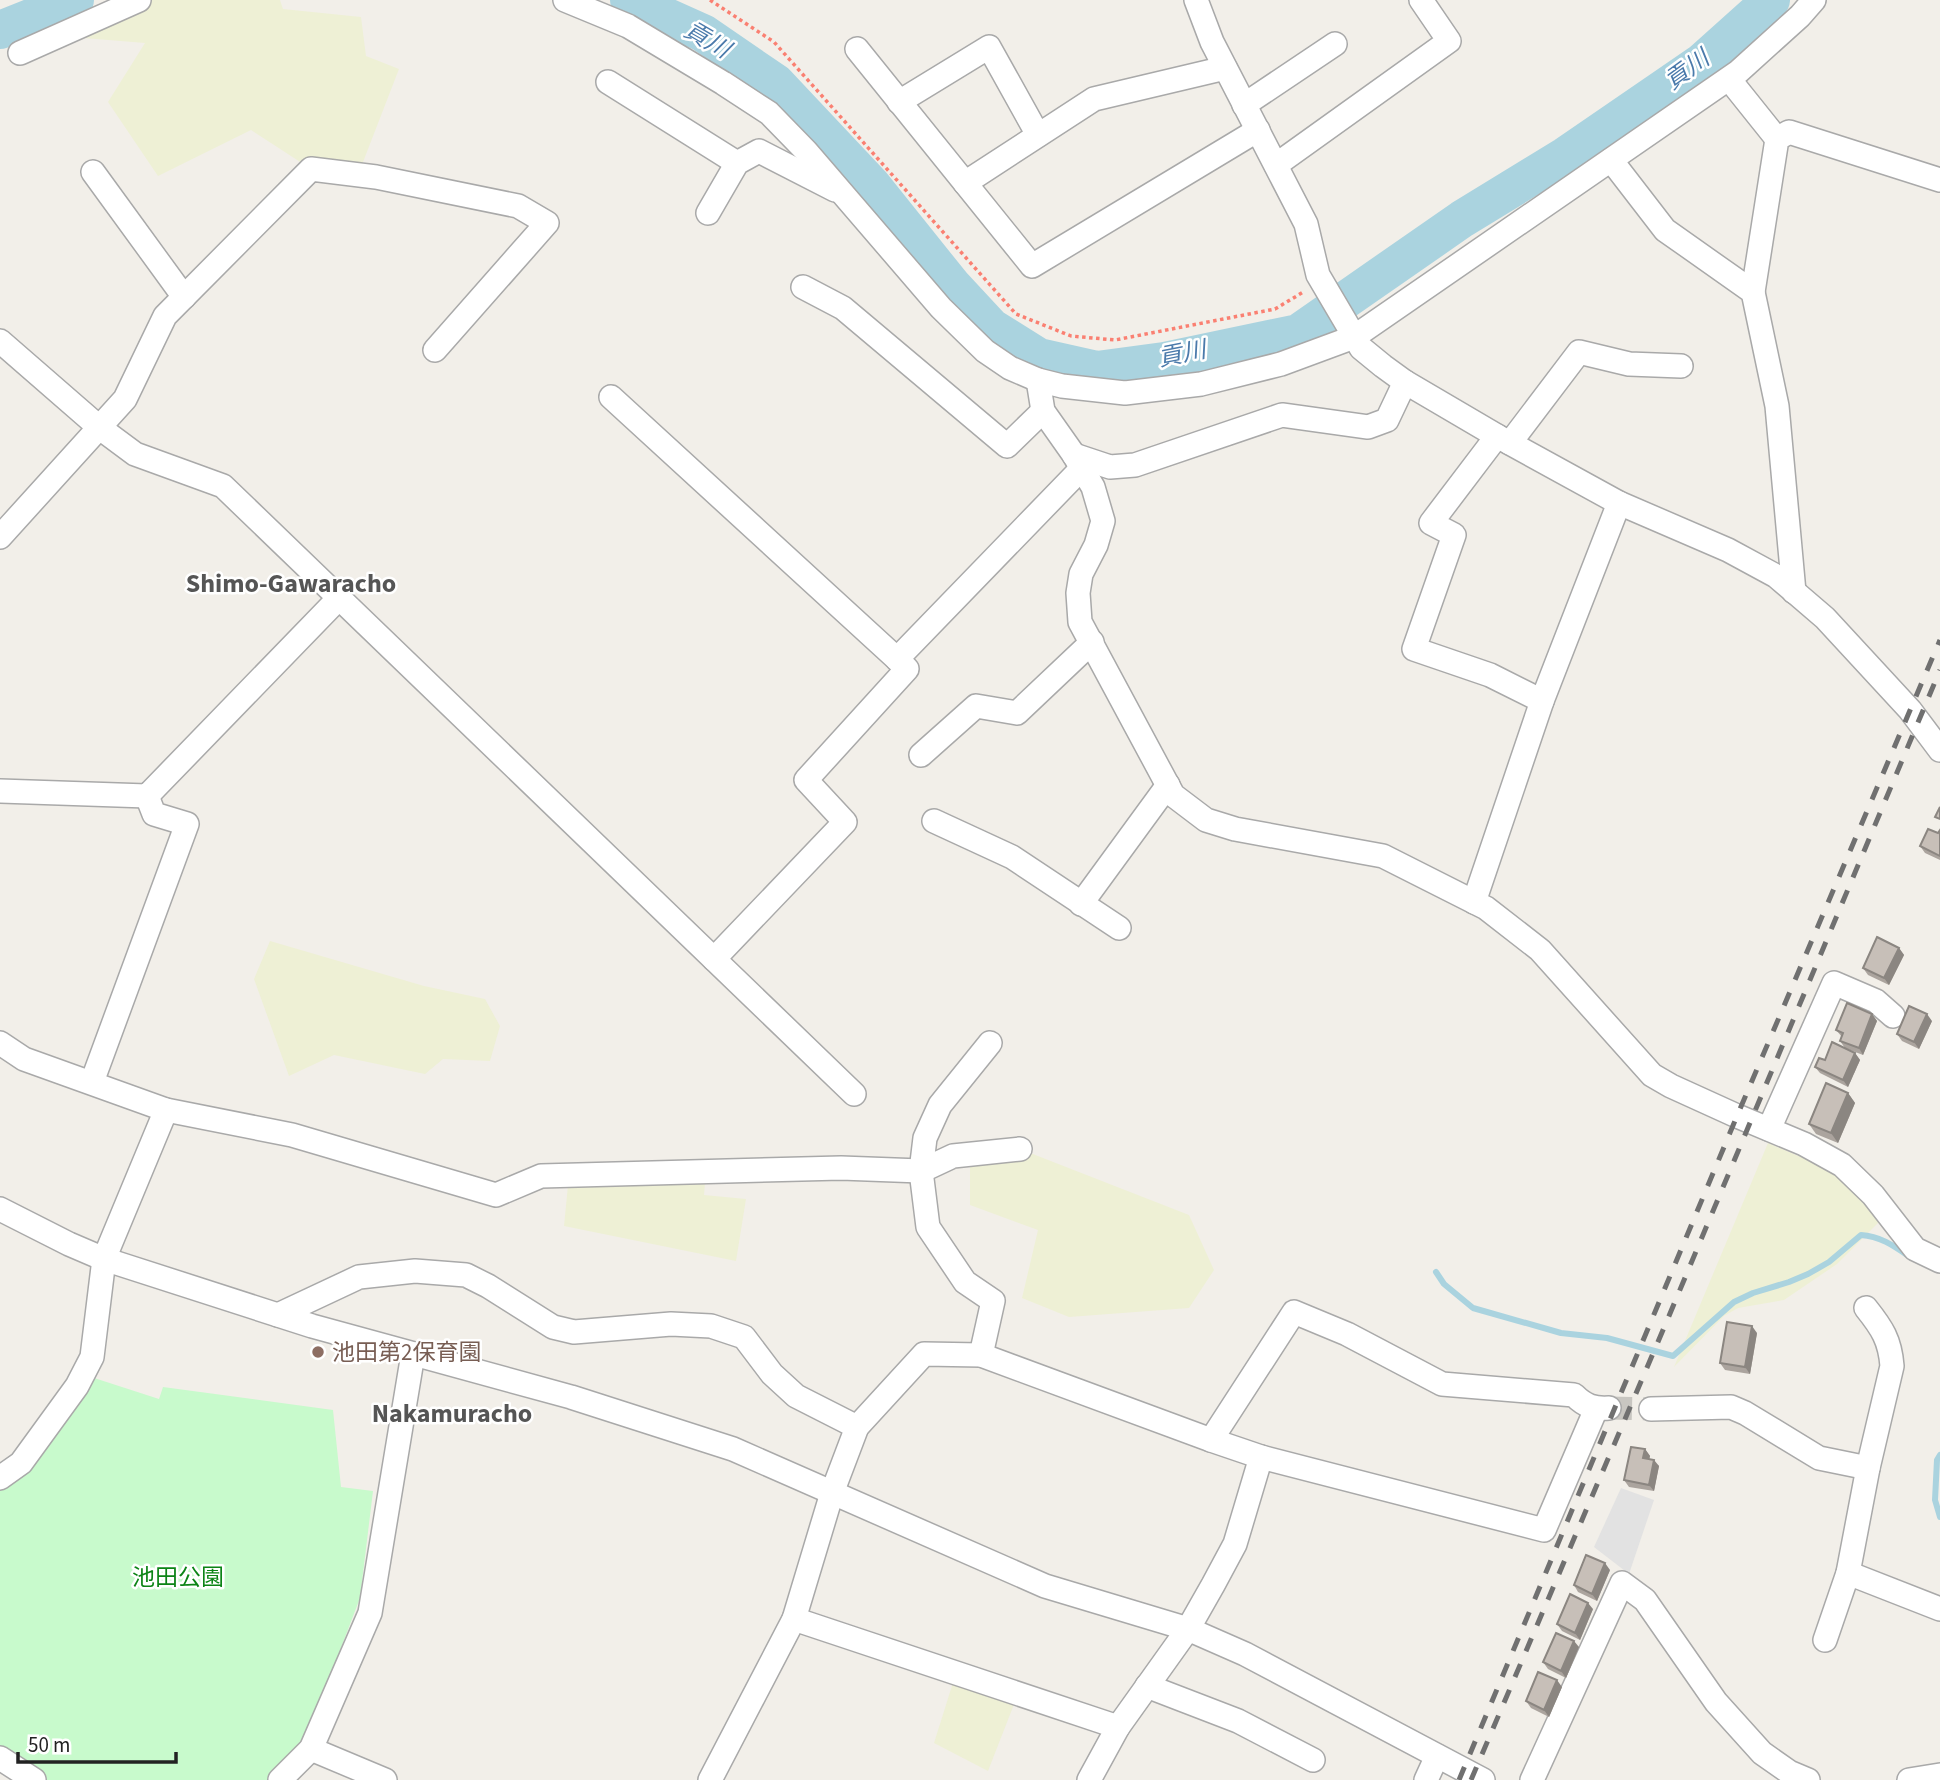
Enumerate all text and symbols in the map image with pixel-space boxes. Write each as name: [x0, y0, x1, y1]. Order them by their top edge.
water label: 貢川: [677, 13, 739, 69]
water label: 貢川: [1657, 40, 1719, 98]
water label: 貢川: [1155, 332, 1212, 376]
district label: Shimo-Gawaracho: [186, 565, 396, 602]
place label: 池田第2保育園: [332, 1336, 481, 1369]
marker: 池田第2保育園: [310, 1344, 326, 1360]
district label: Nakamuracho: [372, 1395, 532, 1432]
park label: 池田公園: [132, 1561, 224, 1594]
scale bar: [18, 1720, 175, 1764]
text: 50 m: [28, 1730, 70, 1760]

